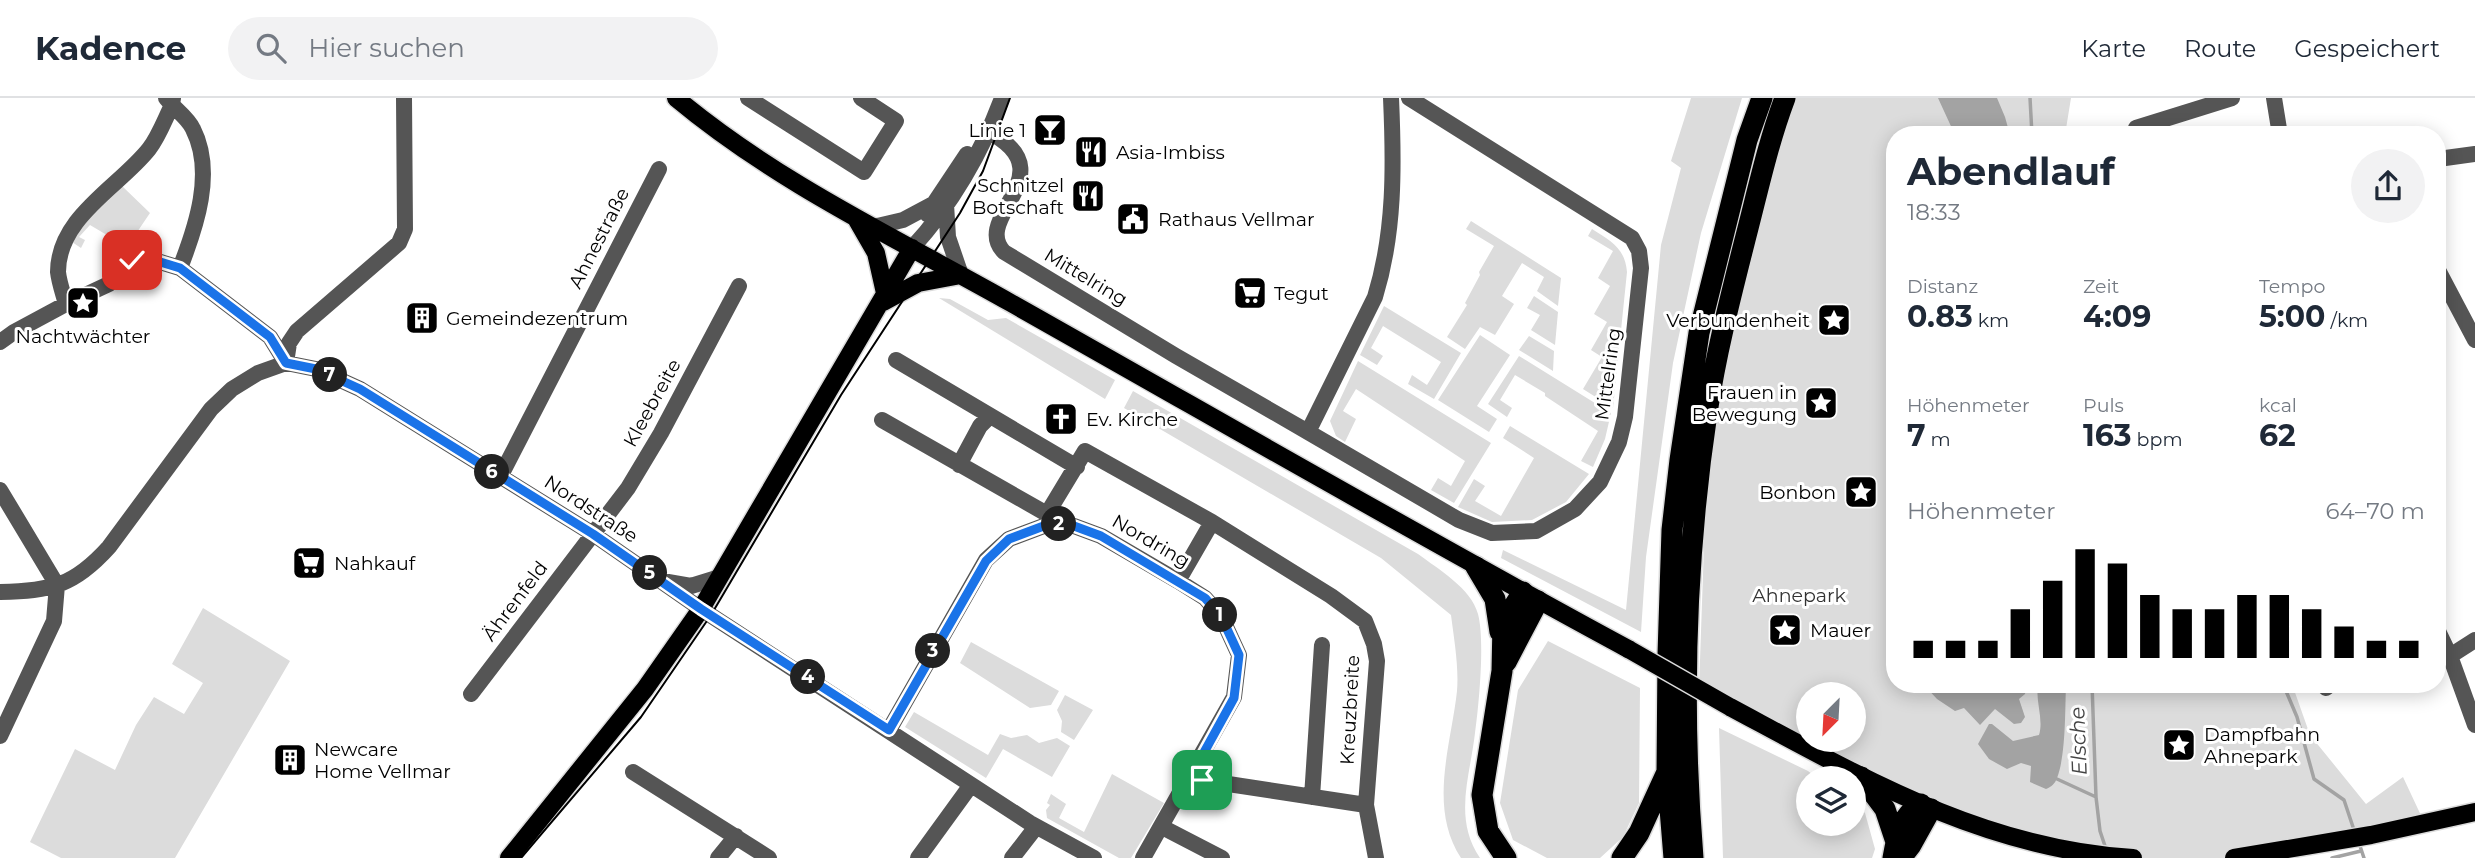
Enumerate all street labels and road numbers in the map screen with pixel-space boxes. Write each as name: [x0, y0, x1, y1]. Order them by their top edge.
street label: Ahnestraße: [564, 184, 634, 292]
street label: Mittelring: [1040, 243, 1132, 311]
street label: Mittelring: [1590, 326, 1626, 422]
street label: Kleebreite: [618, 355, 686, 451]
street label: Nordstraße: [540, 470, 642, 548]
street label: Nordring: [1108, 510, 1194, 572]
street label: Ährenfeld: [478, 557, 552, 645]
street label: Kreuzbreite: [1336, 654, 1364, 766]

